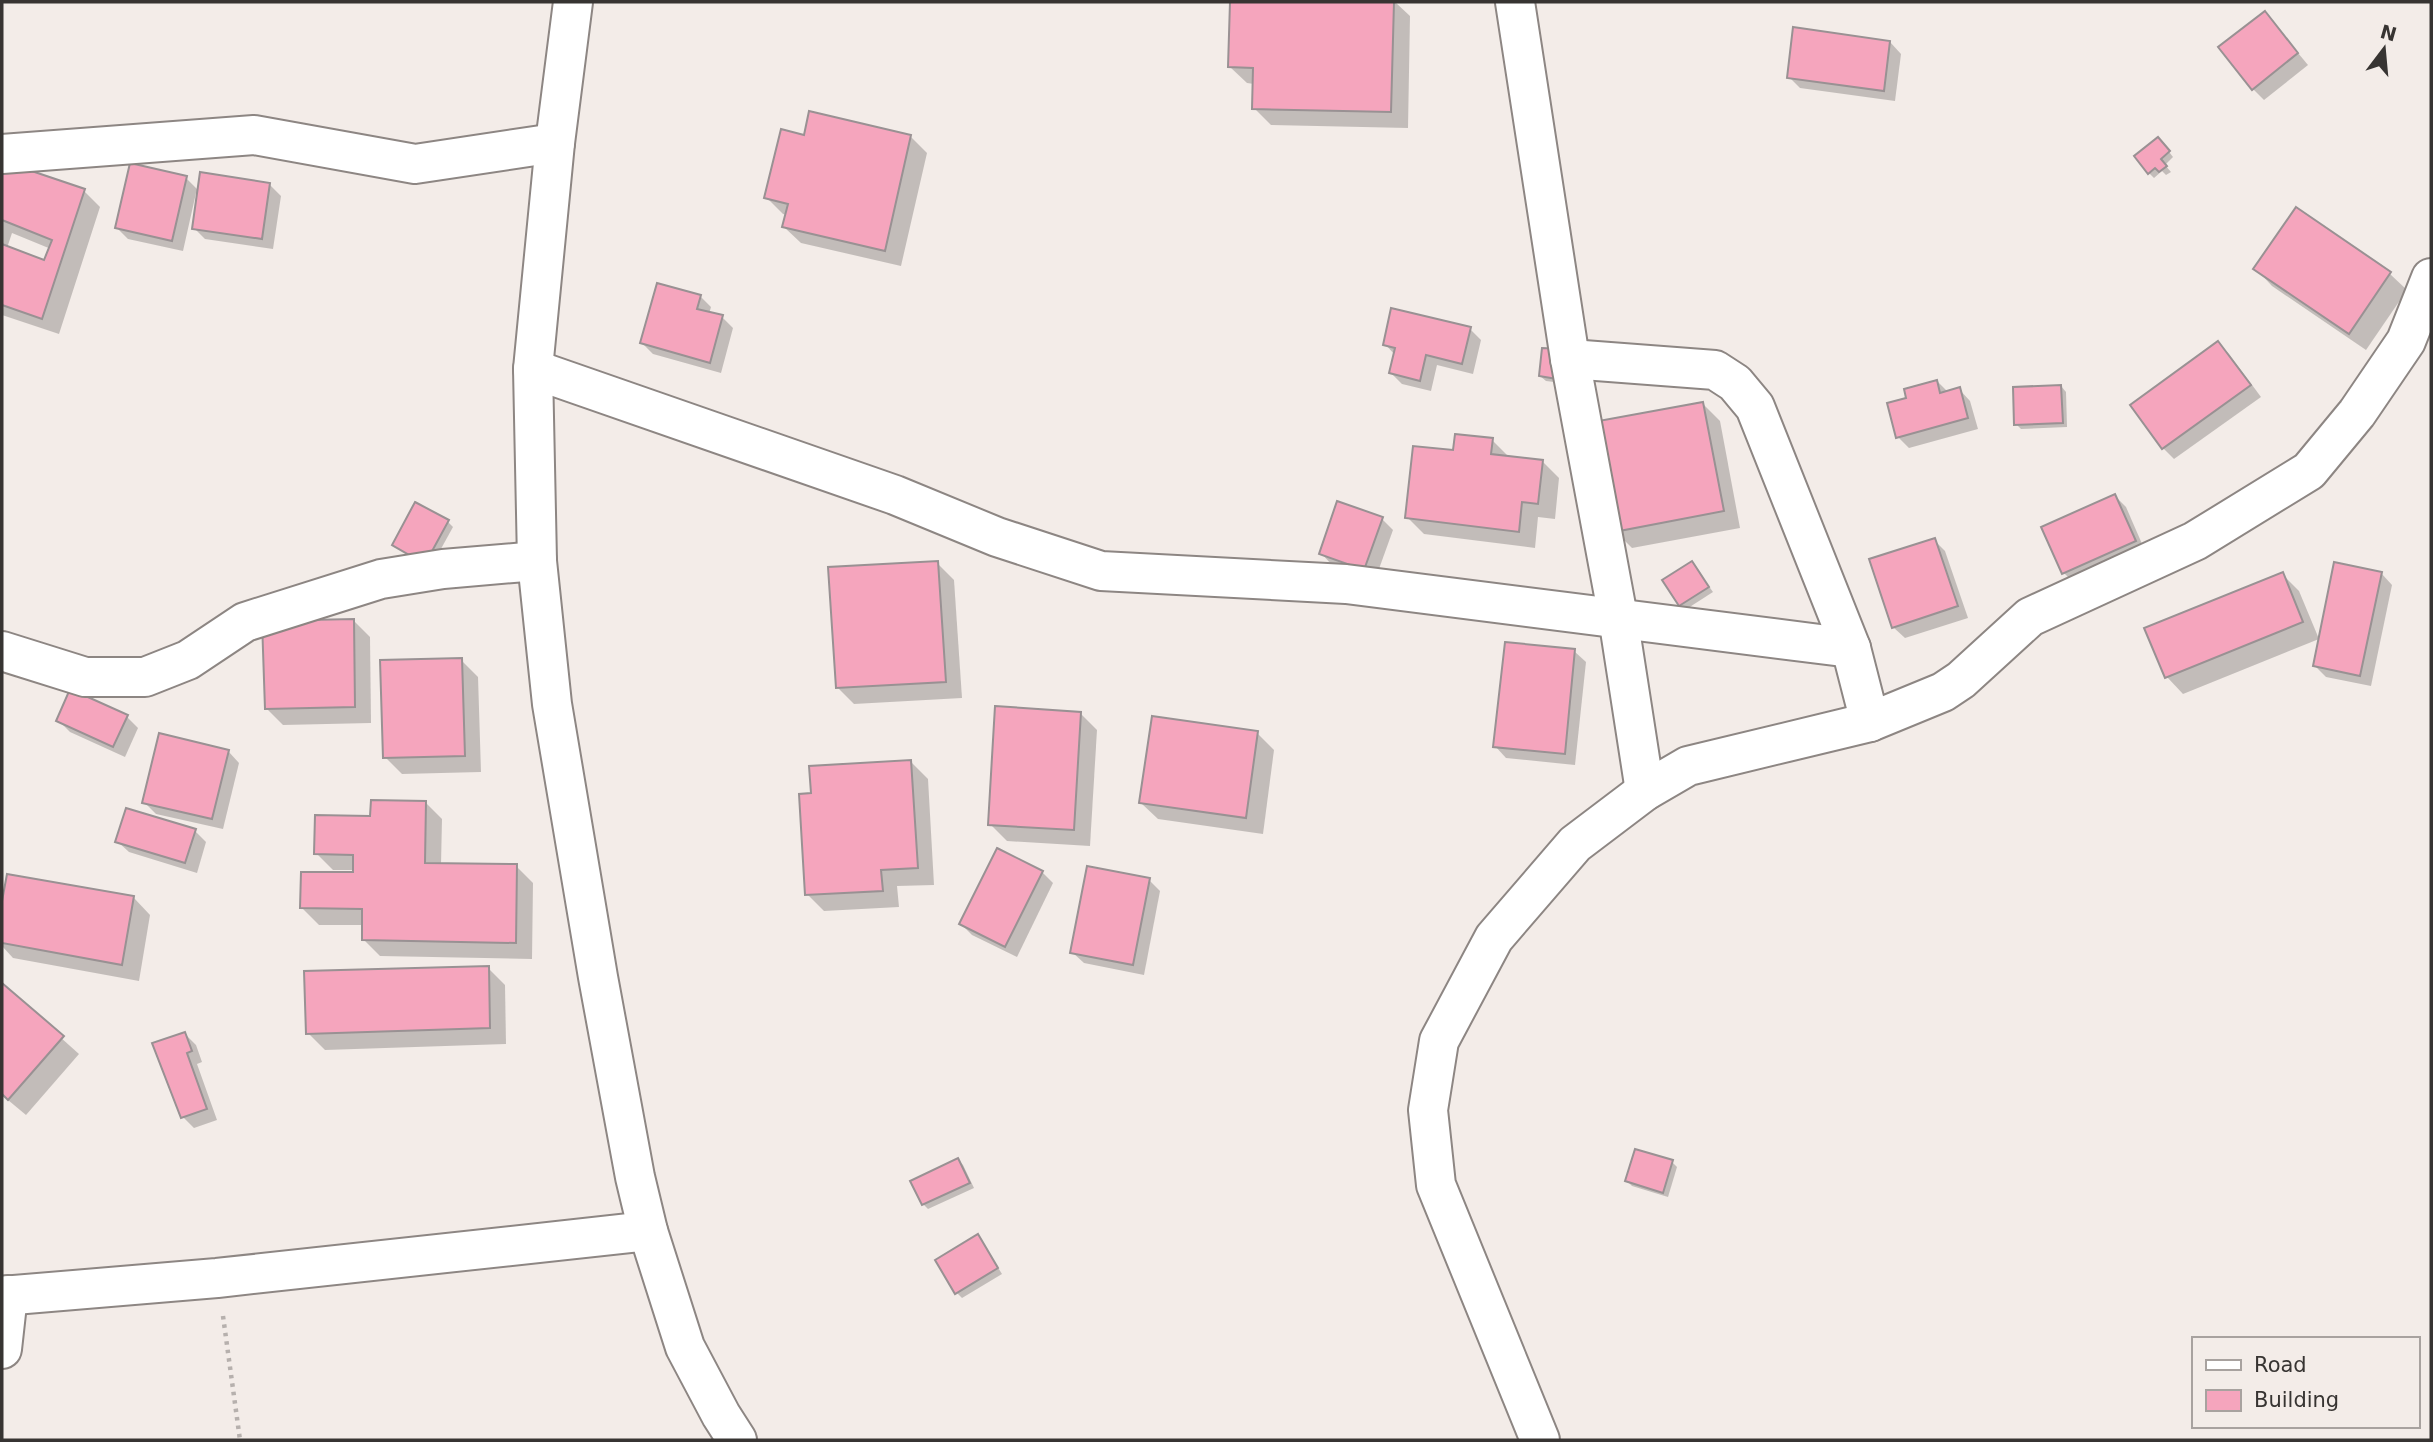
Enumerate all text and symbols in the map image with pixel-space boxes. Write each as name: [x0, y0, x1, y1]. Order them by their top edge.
north arrow: [2349, 14, 2419, 84]
text: N: [2378, 20, 2399, 45]
legend: [2192, 1337, 2419, 1428]
text: Road: [2254, 1353, 2307, 1377]
text: Building: [2254, 1388, 2339, 1412]

